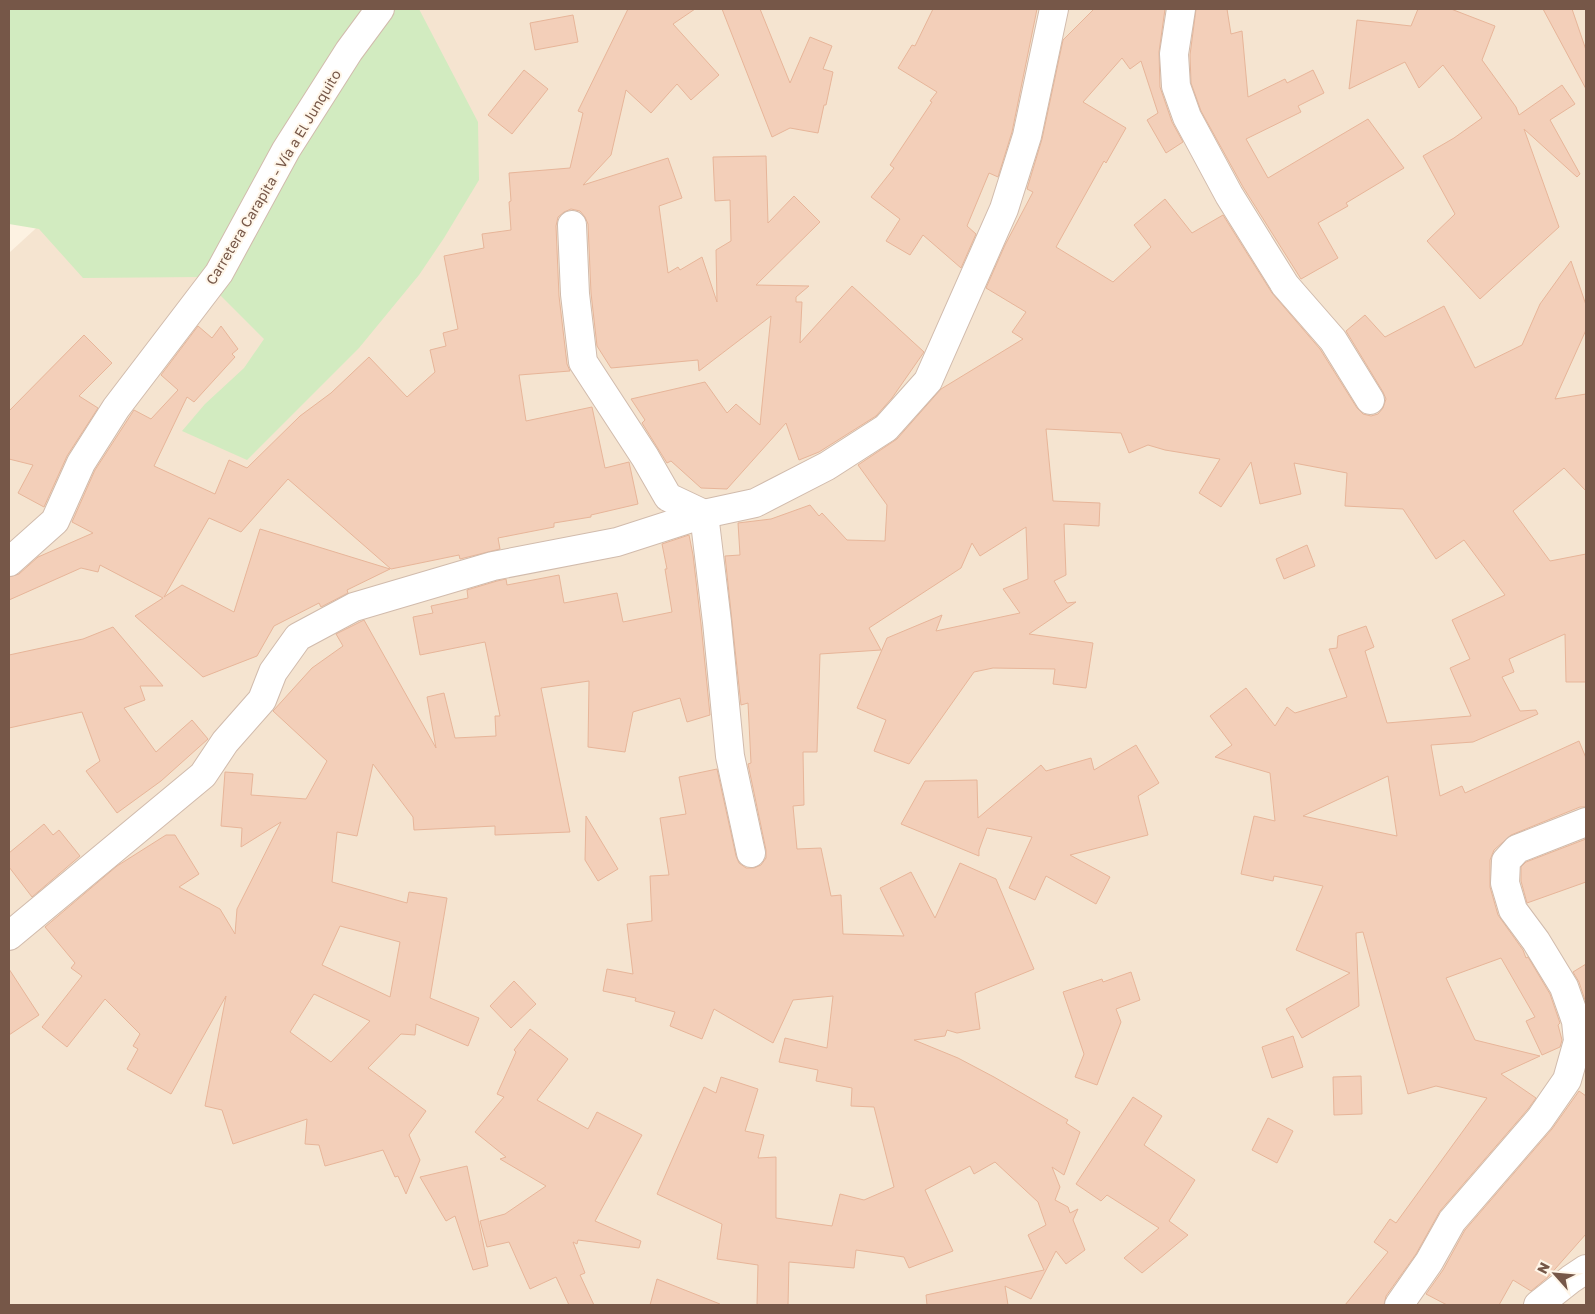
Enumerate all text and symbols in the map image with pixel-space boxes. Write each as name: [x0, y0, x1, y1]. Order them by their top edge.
street label: Carretera Carapita - Vía a El Junquito: [202, 66, 344, 288]
north arrow: [1530, 1249, 1580, 1299]
text: N: [1533, 1259, 1553, 1276]

